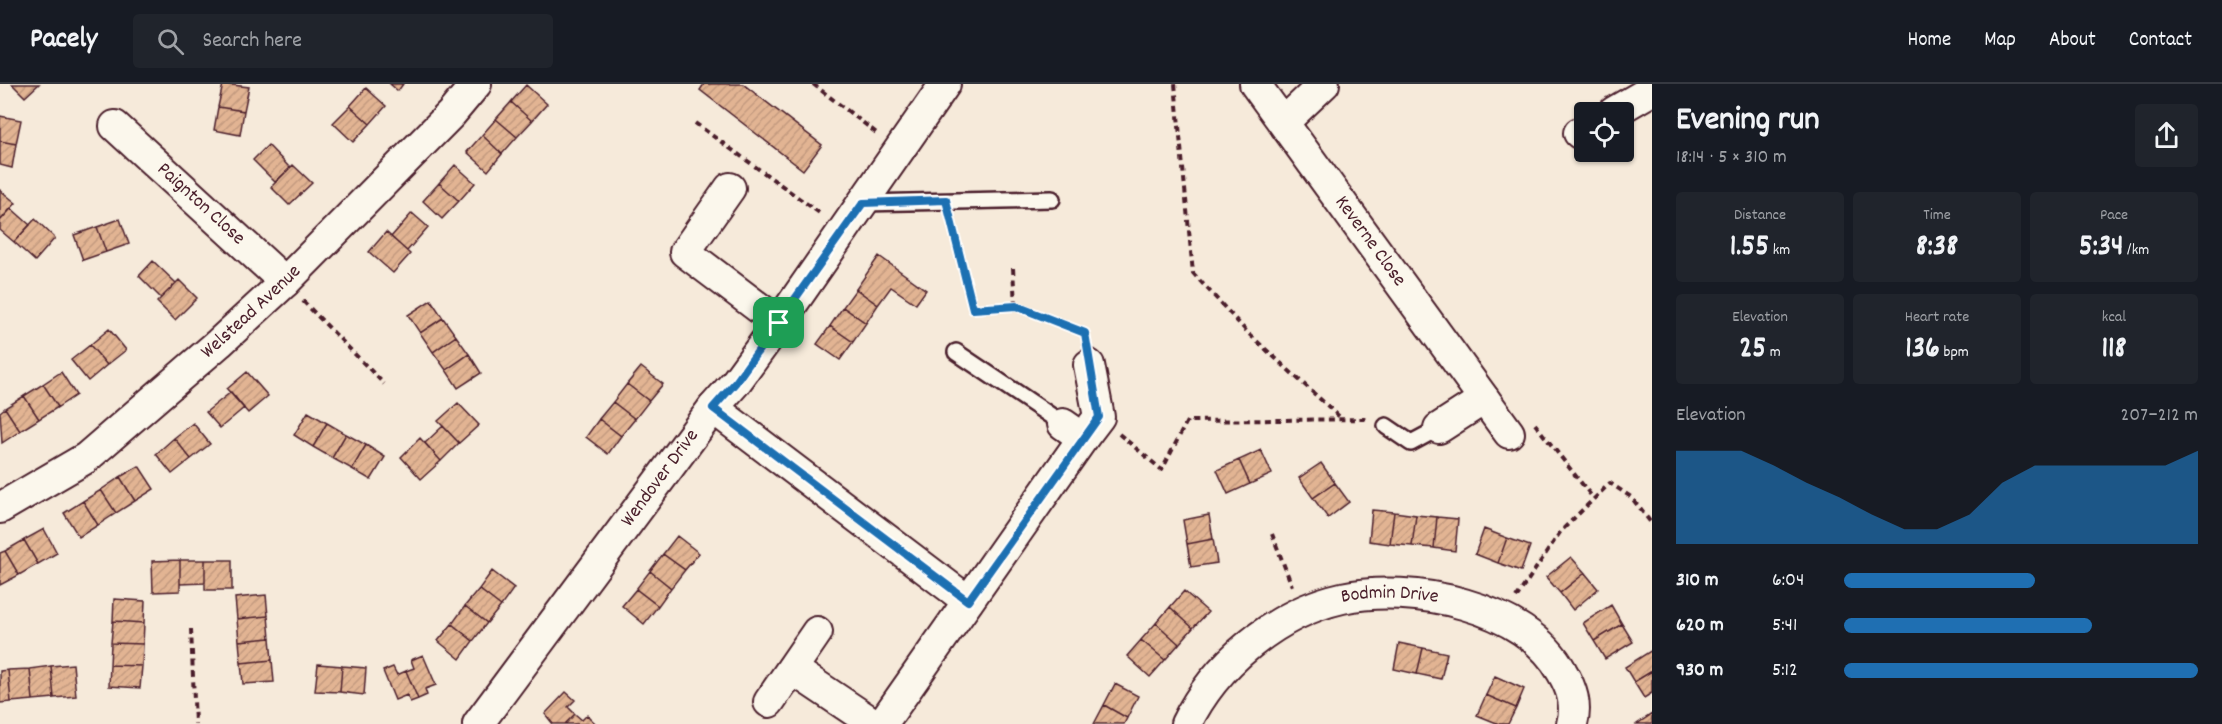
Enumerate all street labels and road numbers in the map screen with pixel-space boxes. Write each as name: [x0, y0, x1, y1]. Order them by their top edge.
street label: Paignton Close: [150, 157, 251, 252]
street label: Keverne Close: [1327, 191, 1412, 293]
street label: Welstead Avenue: [195, 259, 308, 366]
street label: Wendover Drive: [615, 424, 706, 533]
street label: Bodmin Drive: [1339, 579, 1441, 612]

